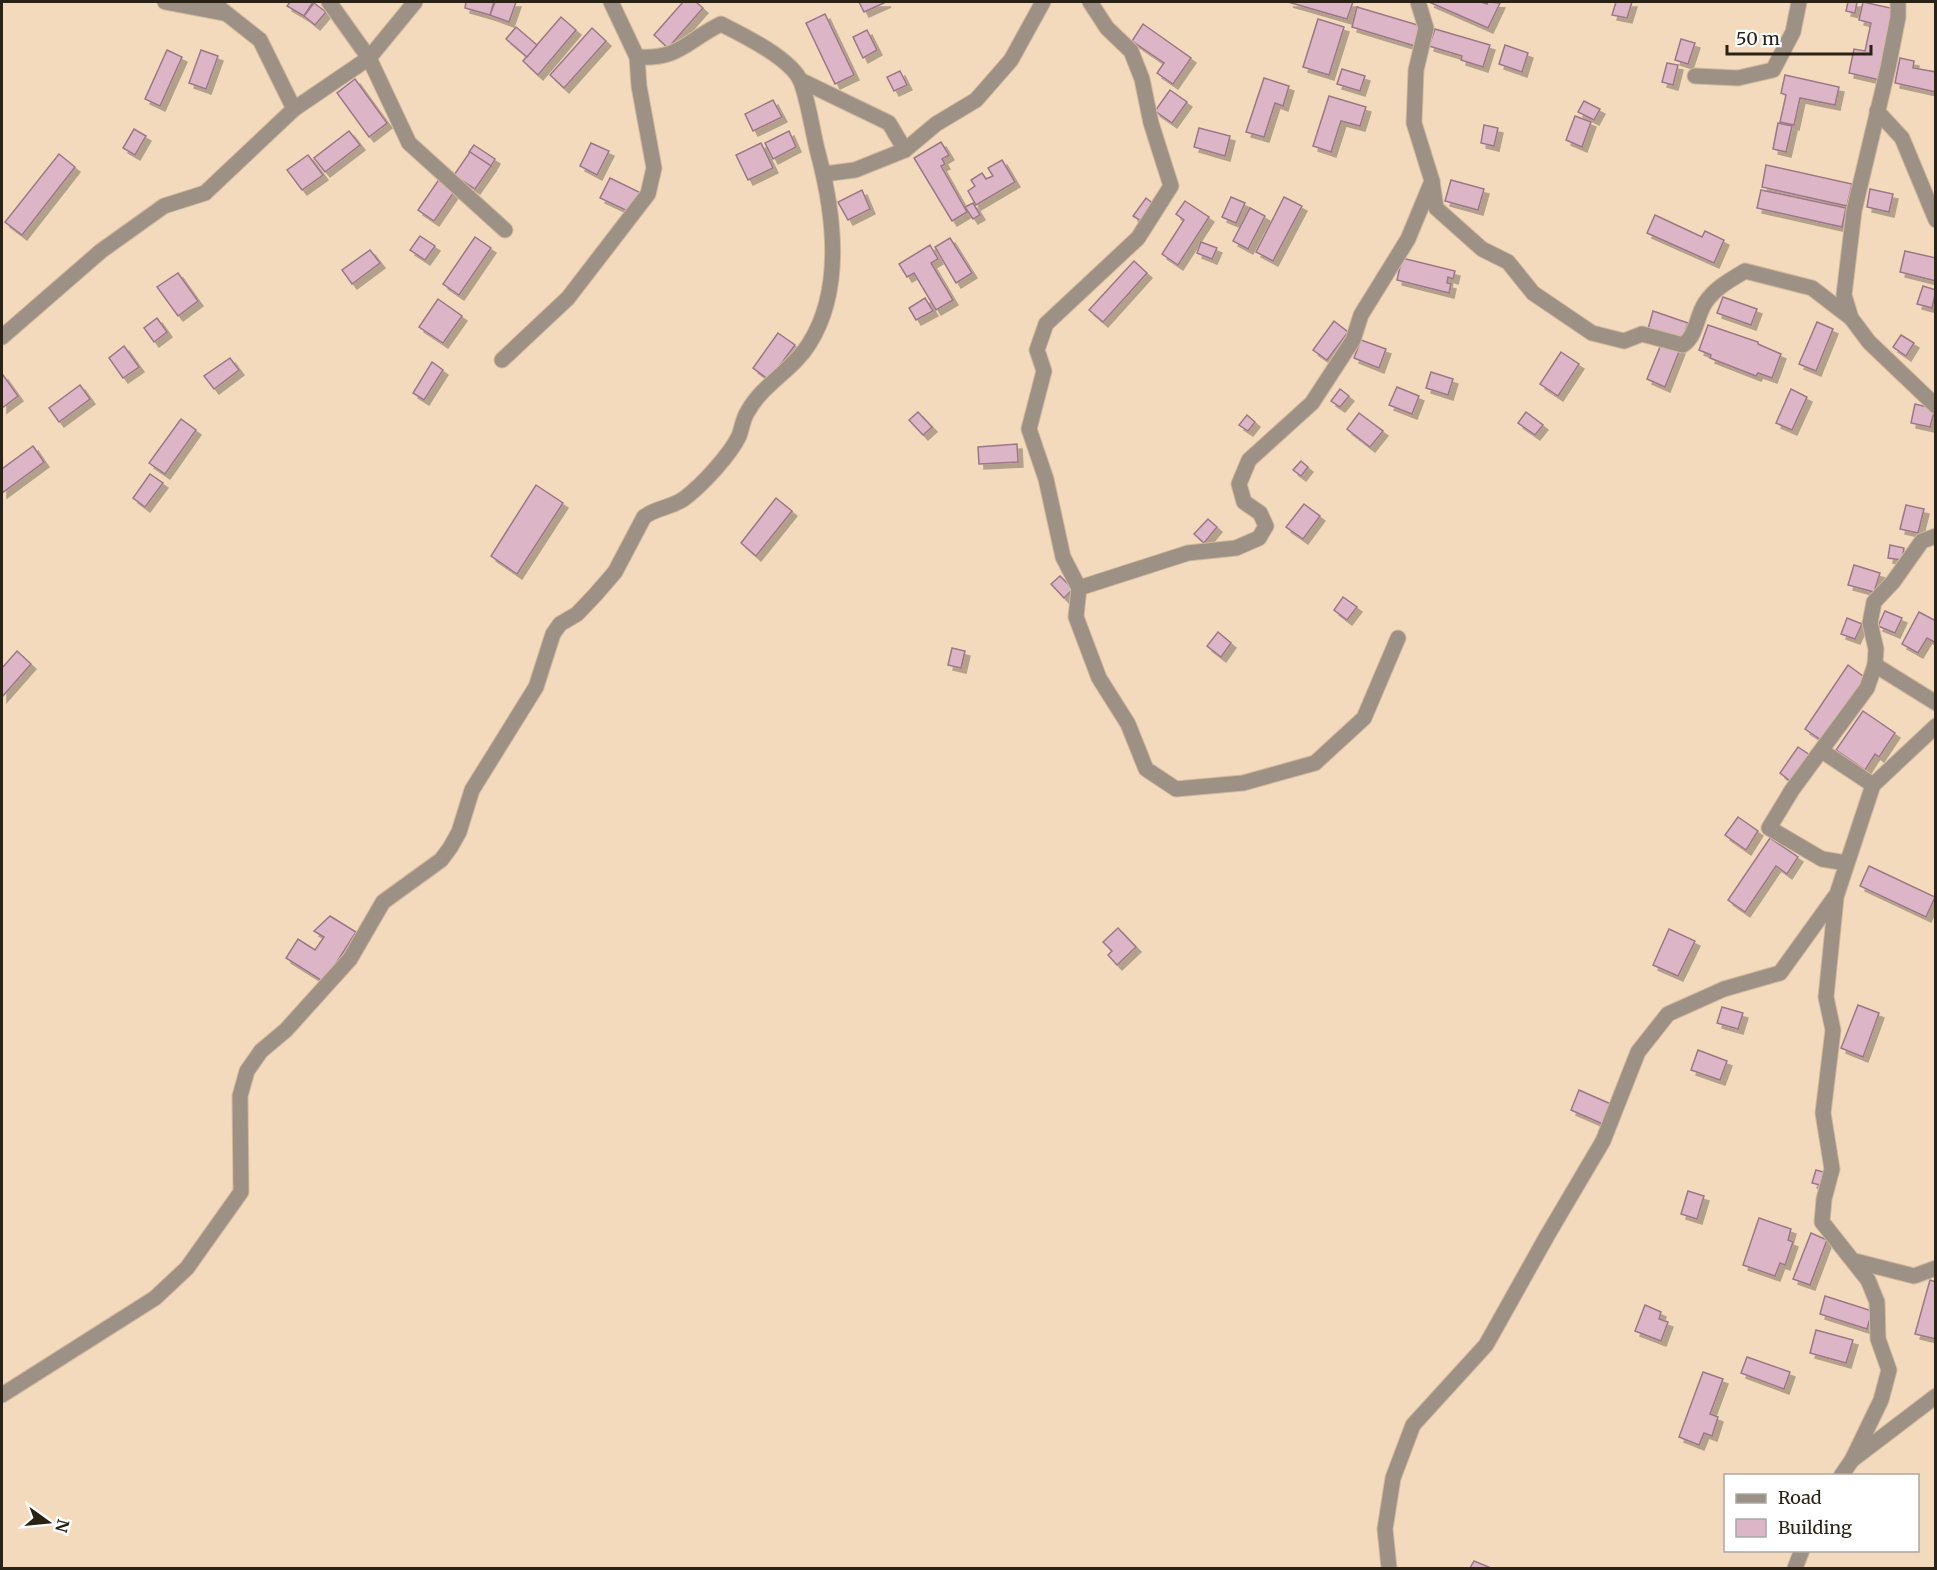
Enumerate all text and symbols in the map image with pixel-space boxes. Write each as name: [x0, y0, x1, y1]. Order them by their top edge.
scale bar: [1727, 18, 1871, 56]
text: 50 m: [1736, 27, 1780, 50]
legend: [1724, 1474, 1919, 1552]
text: Road: [1778, 1486, 1822, 1509]
north arrow: [18, 1492, 78, 1552]
text: Building: [1778, 1516, 1852, 1539]
text: N: [51, 1517, 74, 1535]

